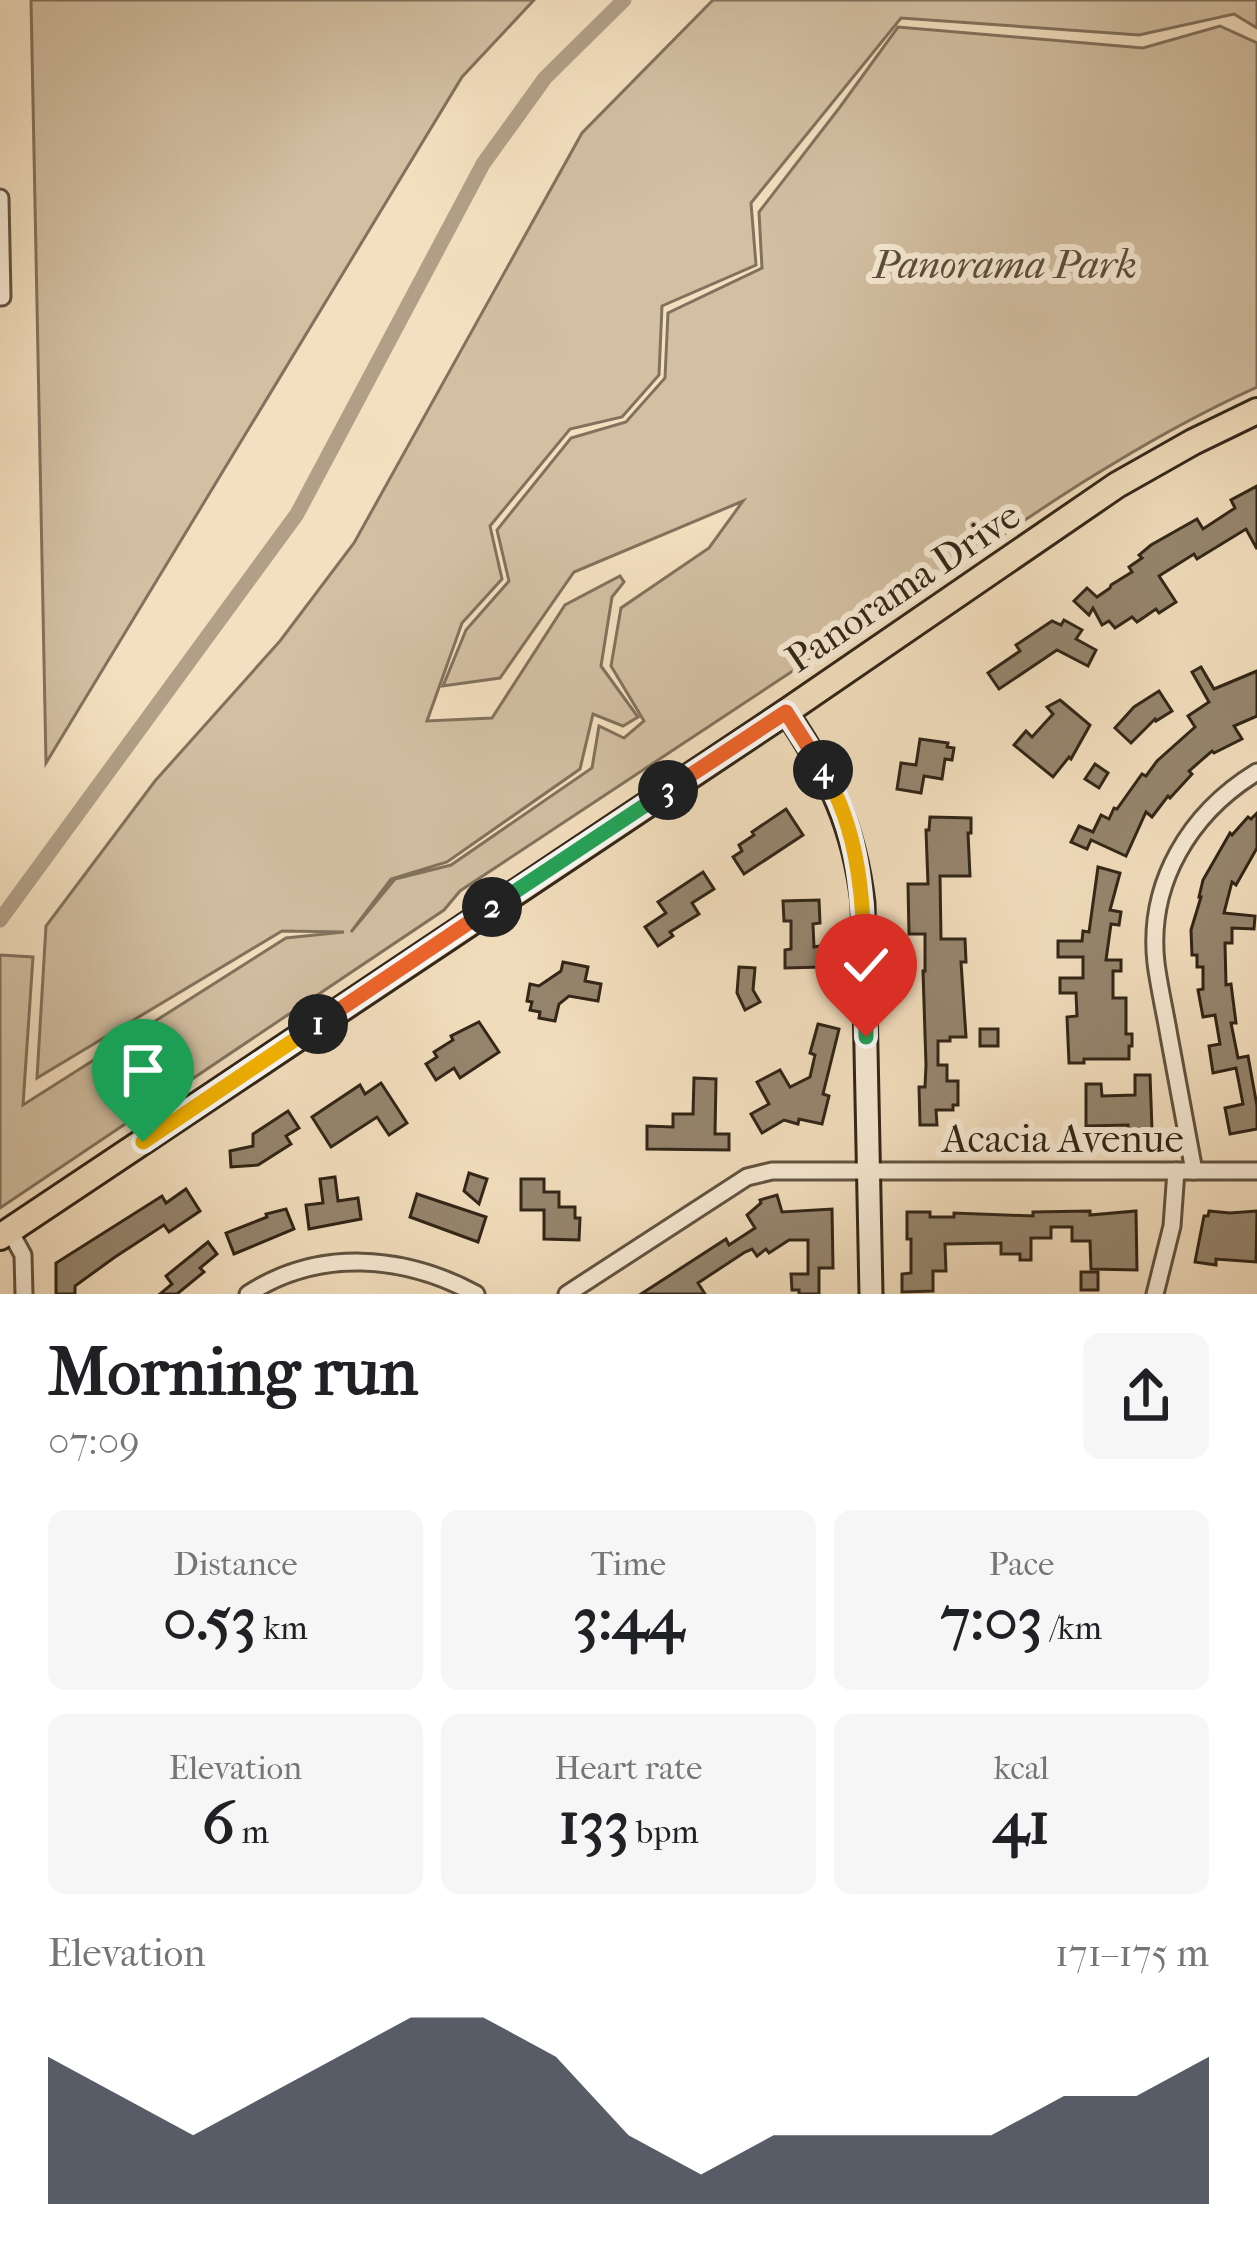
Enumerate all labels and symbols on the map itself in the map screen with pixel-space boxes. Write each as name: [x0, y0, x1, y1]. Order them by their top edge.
park label: Panorama Park: [871, 242, 1137, 288]
street label: Panorama Drive: [777, 492, 1029, 682]
pin: 4: [793, 740, 853, 800]
pin: 3: [638, 760, 698, 820]
pin: 2: [462, 877, 522, 937]
pin: [815, 914, 917, 1037]
pin: 1: [288, 994, 348, 1054]
pin: [92, 1019, 194, 1142]
street label: Acacia Avenue: [940, 1116, 1184, 1162]

